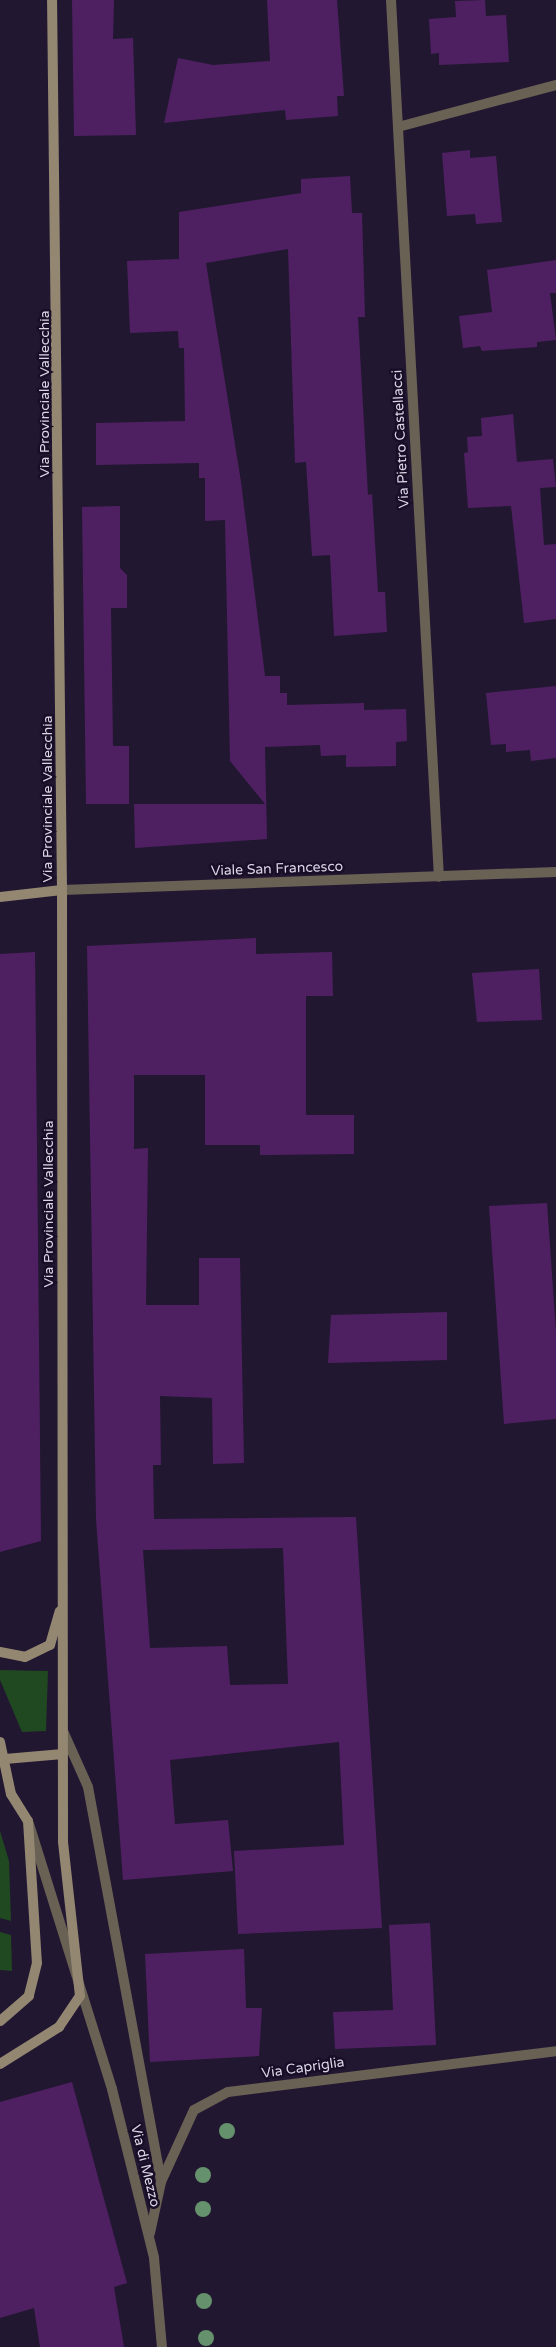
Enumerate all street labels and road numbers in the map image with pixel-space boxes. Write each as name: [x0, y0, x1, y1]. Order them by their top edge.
street label: Via Provinciale Vallecchia: [37, 310, 53, 478]
street label: Via Pietro Castellacci: [389, 369, 413, 509]
street label: Via Provinciale Vallecchia: [40, 715, 56, 883]
street label: Viale San Francesco: [210, 858, 344, 880]
street label: Via Provinciale Vallecchia: [41, 1120, 57, 1288]
street label: Via Capriglia: [260, 2054, 346, 2082]
street label: Via di Mezzo: [127, 2123, 163, 2209]

